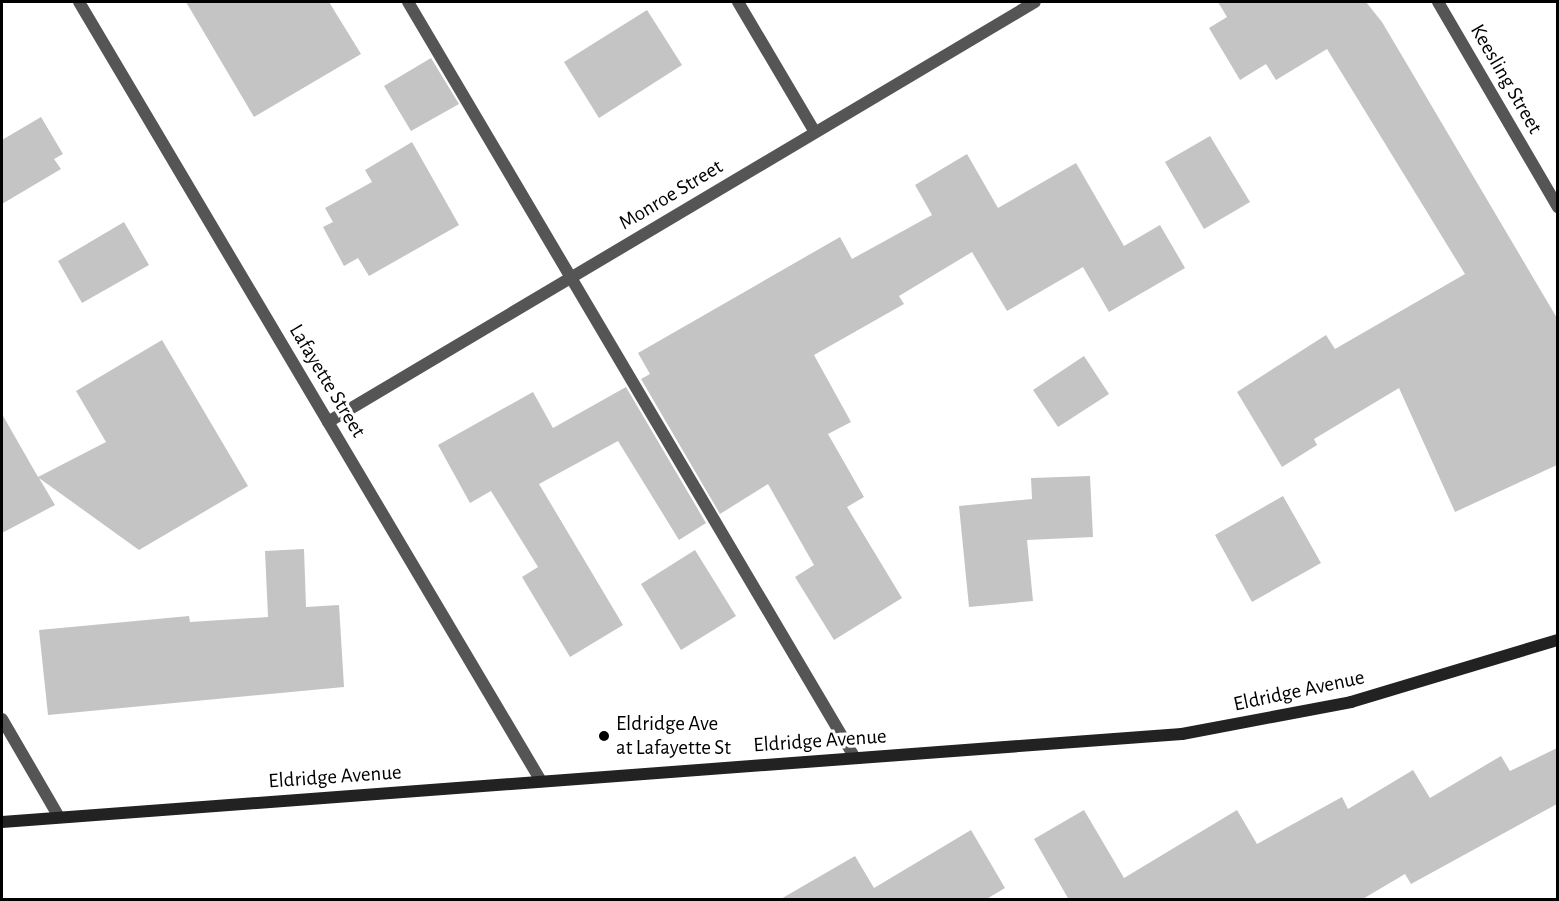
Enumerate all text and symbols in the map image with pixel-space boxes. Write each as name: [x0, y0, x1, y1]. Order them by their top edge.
street label: Keesling Street: [1464, 20, 1548, 138]
street label: Monroe Street: [615, 154, 727, 236]
street label: Lafayette Street: [283, 320, 371, 442]
street label: Eldridge Avenue: [1231, 665, 1367, 717]
place label: Eldridge Ave at Lafayette St: [616, 711, 731, 761]
street label: Eldridge Avenue: [753, 724, 887, 758]
marker: Eldridge Ave at Lafayette St: [597, 729, 611, 743]
street label: Eldridge Avenue: [268, 760, 402, 794]

